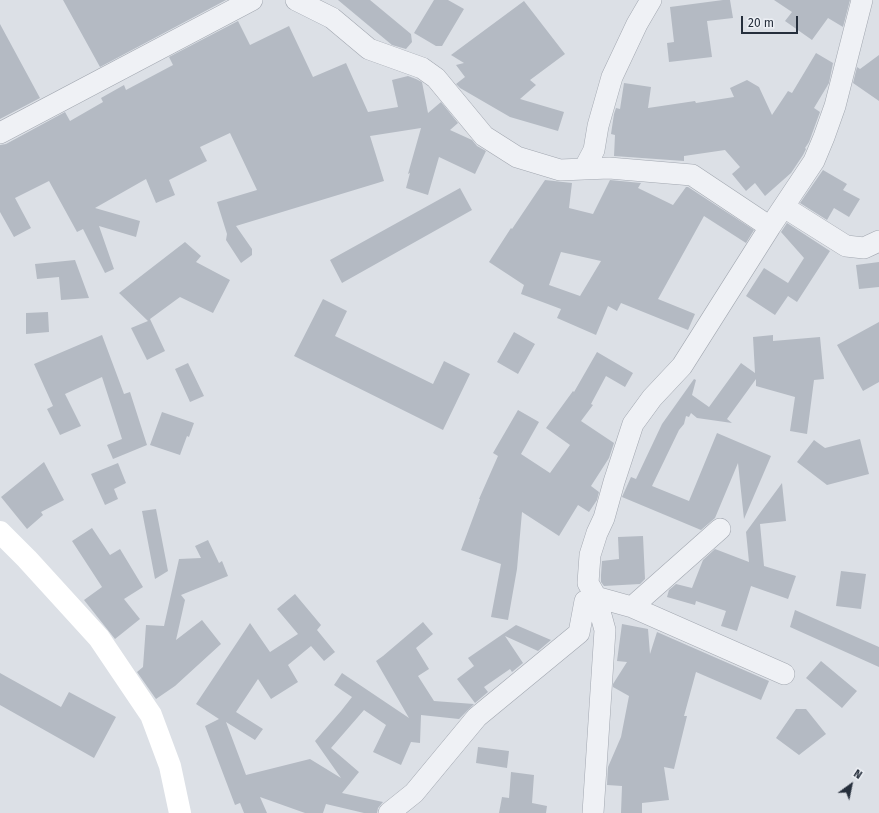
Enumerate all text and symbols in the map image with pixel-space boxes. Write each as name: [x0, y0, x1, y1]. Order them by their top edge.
scale bar: [743, 8, 800, 34]
text: 20 m: [748, 16, 774, 30]
north arrow: [831, 765, 871, 805]
text: N: [851, 767, 864, 782]

